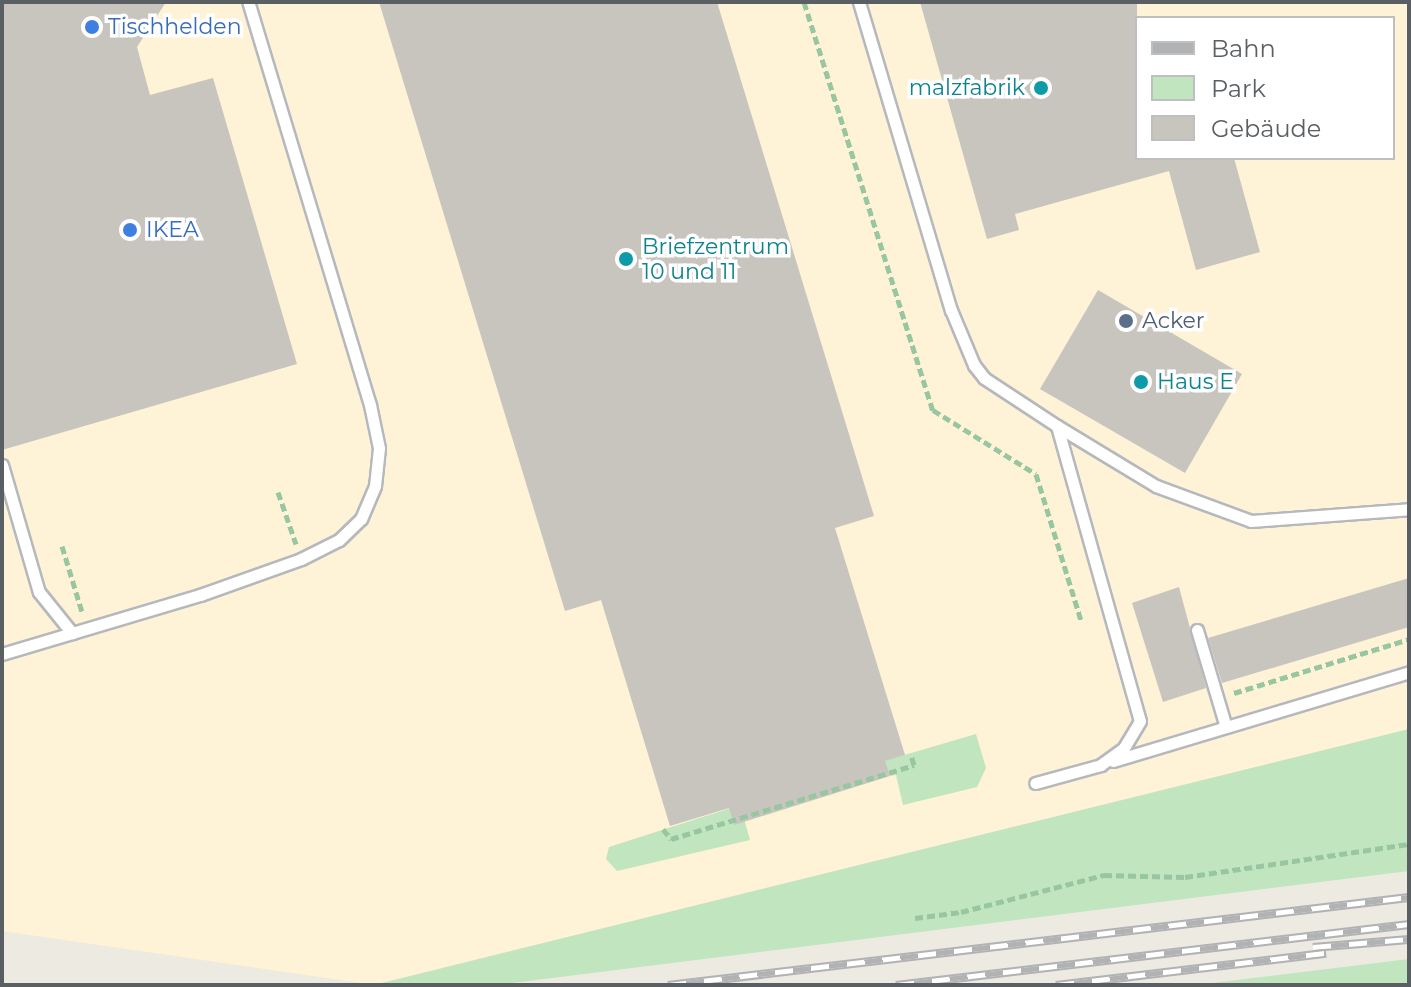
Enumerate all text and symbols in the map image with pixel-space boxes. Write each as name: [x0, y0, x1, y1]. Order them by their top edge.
place label: Tischhelden: [108, 14, 242, 40]
legend: [1135, 16, 1395, 160]
marker: Tischhelden: [83, 18, 101, 36]
text: Bahn: [1211, 34, 1276, 63]
text: Park: [1211, 74, 1266, 103]
place label: malzfabrik: [909, 75, 1025, 101]
marker: malzfabrik: [1032, 79, 1050, 97]
text: Gebäude: [1211, 114, 1321, 143]
place label: IKEA: [146, 217, 199, 243]
marker: IKEA: [121, 221, 139, 239]
place label: Briefzentrum 10 und 11: [642, 233, 789, 284]
marker: Briefzentrum 10 und 11: [617, 250, 635, 268]
place label: Acker: [1142, 308, 1205, 334]
marker: Acker: [1117, 312, 1135, 330]
place label: Haus E: [1157, 369, 1234, 395]
marker: Haus E: [1132, 373, 1150, 391]

